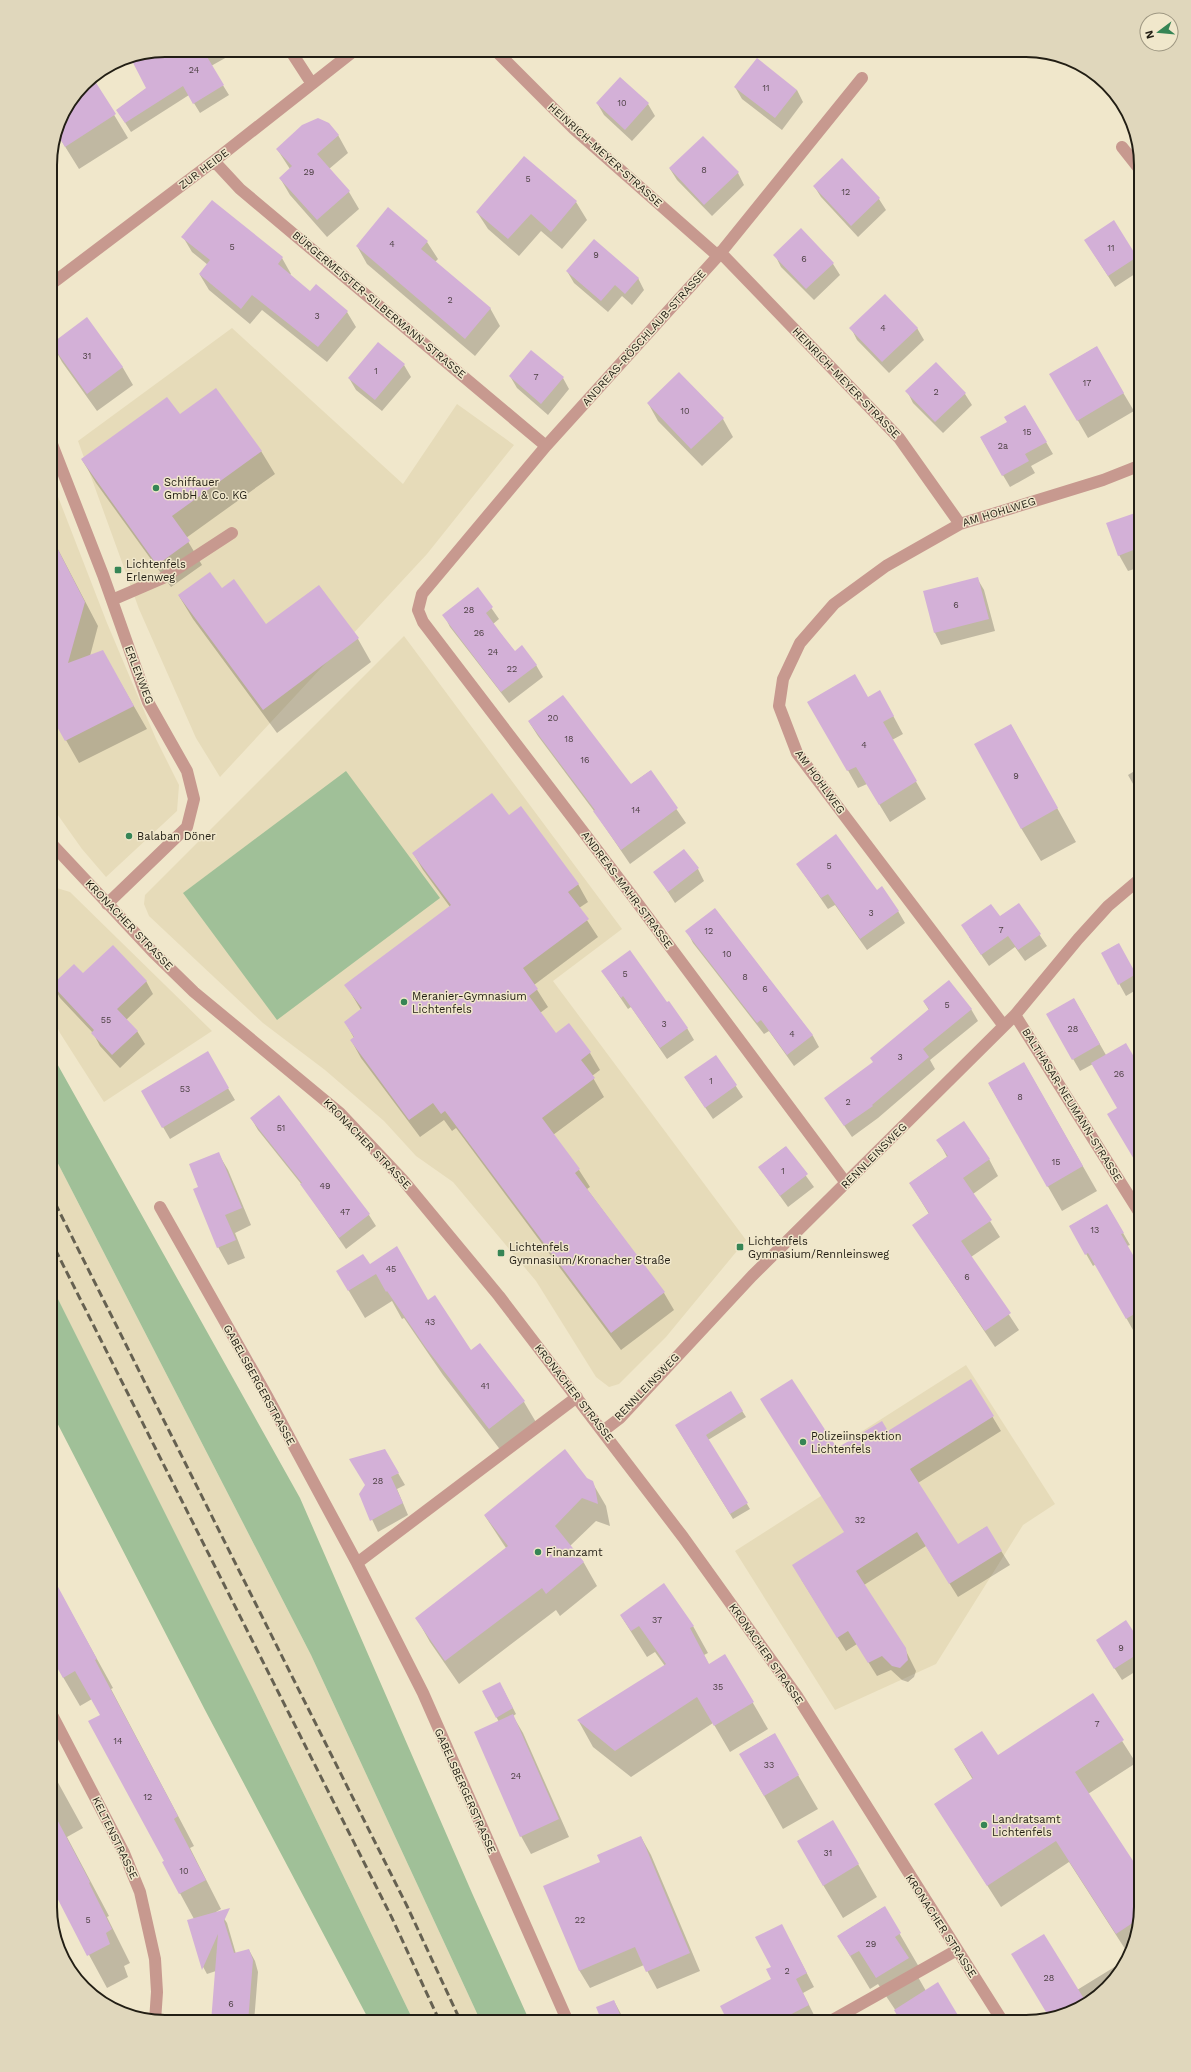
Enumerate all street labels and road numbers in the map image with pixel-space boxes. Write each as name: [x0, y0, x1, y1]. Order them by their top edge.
street label: HEINRICH-MEYER-STRASSE: [545, 100, 665, 210]
street label: ZUR HEIDE: [176, 146, 232, 192]
street label: BÜRGERMEISTER-SILBERMANN-STRASSE: [290, 228, 469, 381]
street label: ANDREAS-RÖSCHLAUB-STRASSE: [579, 267, 709, 409]
street label: HEINRICH-MEYER-STRASSE: [790, 325, 902, 441]
street label: AM HOHLWEG: [961, 495, 1037, 529]
street label: ERLENWEG: [122, 644, 156, 706]
street label: AM HOHLWEG: [792, 747, 848, 817]
street label: ANDREAS-MAHR-STRASSE: [579, 829, 675, 951]
street label: KRONACHER STRASSE: [82, 877, 176, 973]
street label: BALTHASAR-NEUMANN-STRASSE: [1019, 1026, 1125, 1184]
street label: KRONACHER STRASSE: [320, 1096, 414, 1192]
street label: RENNLEINSWEG: [838, 1120, 910, 1192]
street label: GABELSBERGERSTRASSE: [220, 1322, 298, 1448]
street label: KRONACHER STRASSE: [532, 1342, 616, 1444]
street label: RENNLEINSWEG: [612, 1351, 682, 1423]
street label: KRONACHER STRASSE: [726, 1601, 806, 1707]
street label: GABELSBERGERSTRASSE: [431, 1726, 499, 1856]
street label: KELTENSTRASSE: [89, 1795, 141, 1881]
street label: KRONACHER STRASSE: [903, 1872, 979, 1980]

